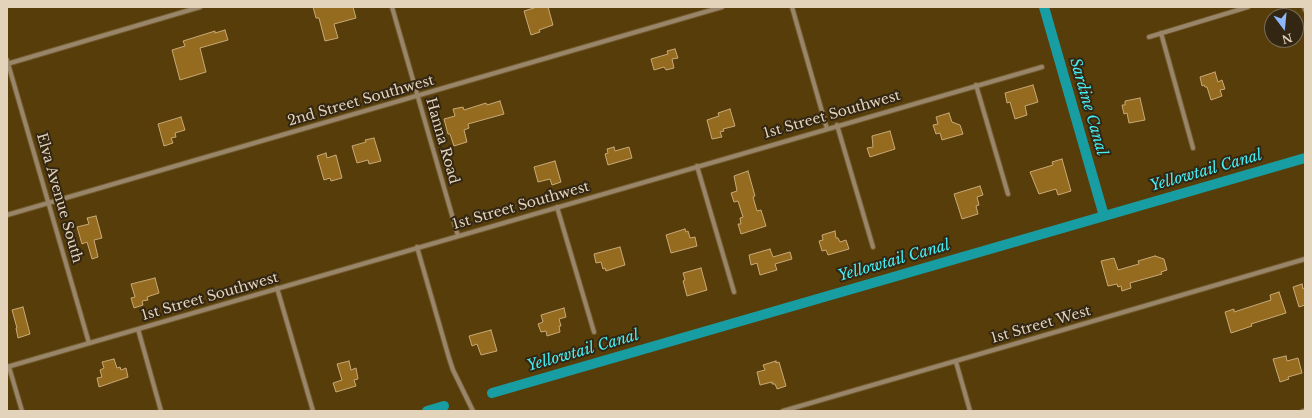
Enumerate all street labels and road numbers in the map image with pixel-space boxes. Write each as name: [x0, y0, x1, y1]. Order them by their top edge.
street label: 2nd Street Southwest: [286, 72, 436, 130]
street label: 1st Street Southwest: [762, 87, 902, 143]
street label: Hanna Road: [422, 96, 462, 186]
street label: Elva Avenue South: [32, 131, 86, 265]
street label: 1st Street Southwest: [451, 178, 591, 234]
street label: 1st Street Southwest: [140, 269, 280, 325]
street label: 1st Street West: [989, 303, 1093, 347]

